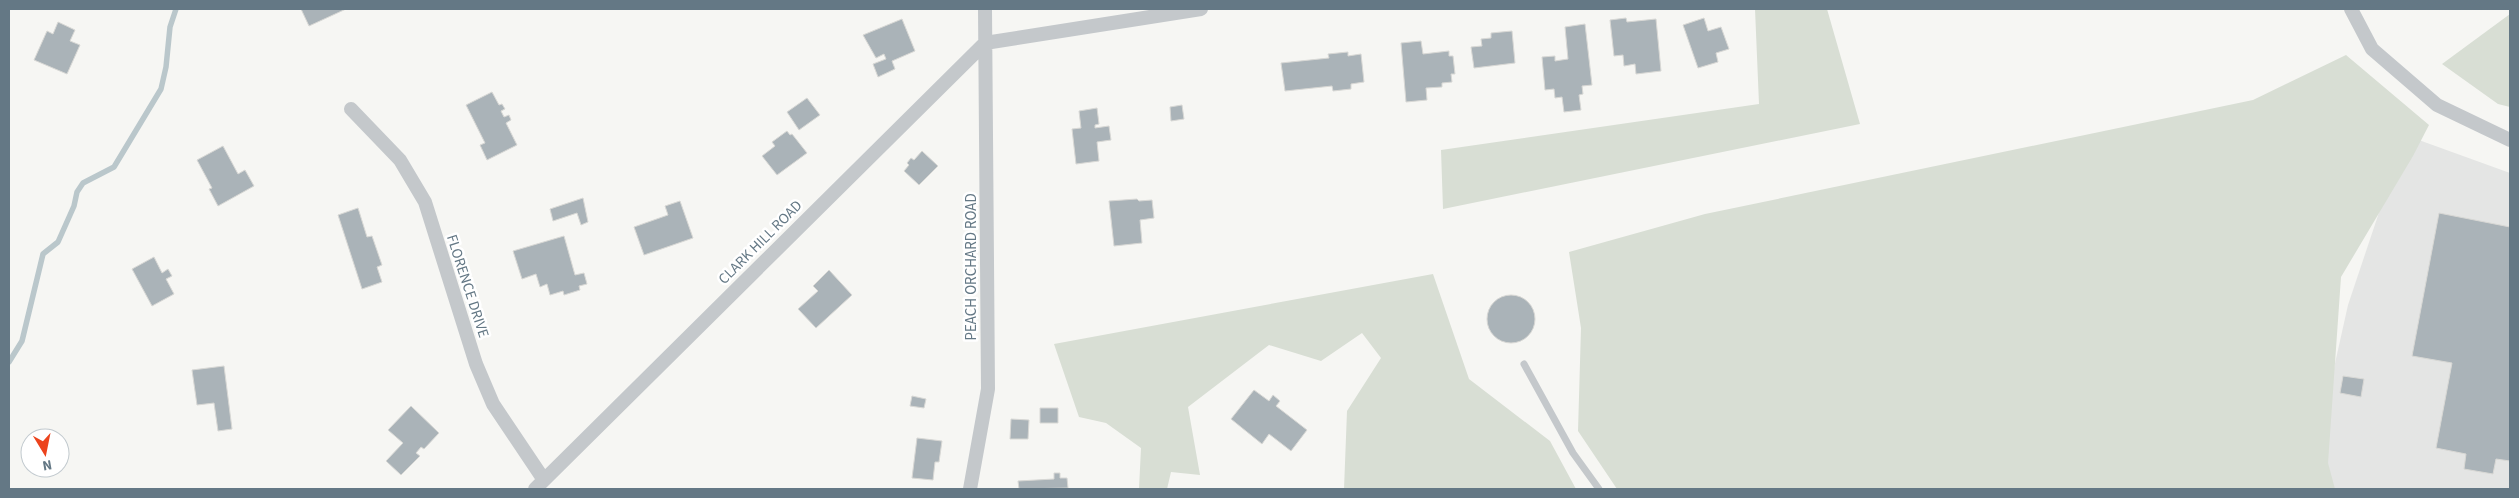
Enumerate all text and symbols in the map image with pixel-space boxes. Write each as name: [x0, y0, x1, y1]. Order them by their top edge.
street label: PEACH ORCHARD ROAD: [961, 193, 982, 341]
street label: CLARK HILL ROAD: [714, 196, 807, 289]
street label: FLORENCE DRIVE: [441, 232, 494, 340]
north arrow: [20, 428, 70, 478]
text: N: [41, 454, 53, 475]

